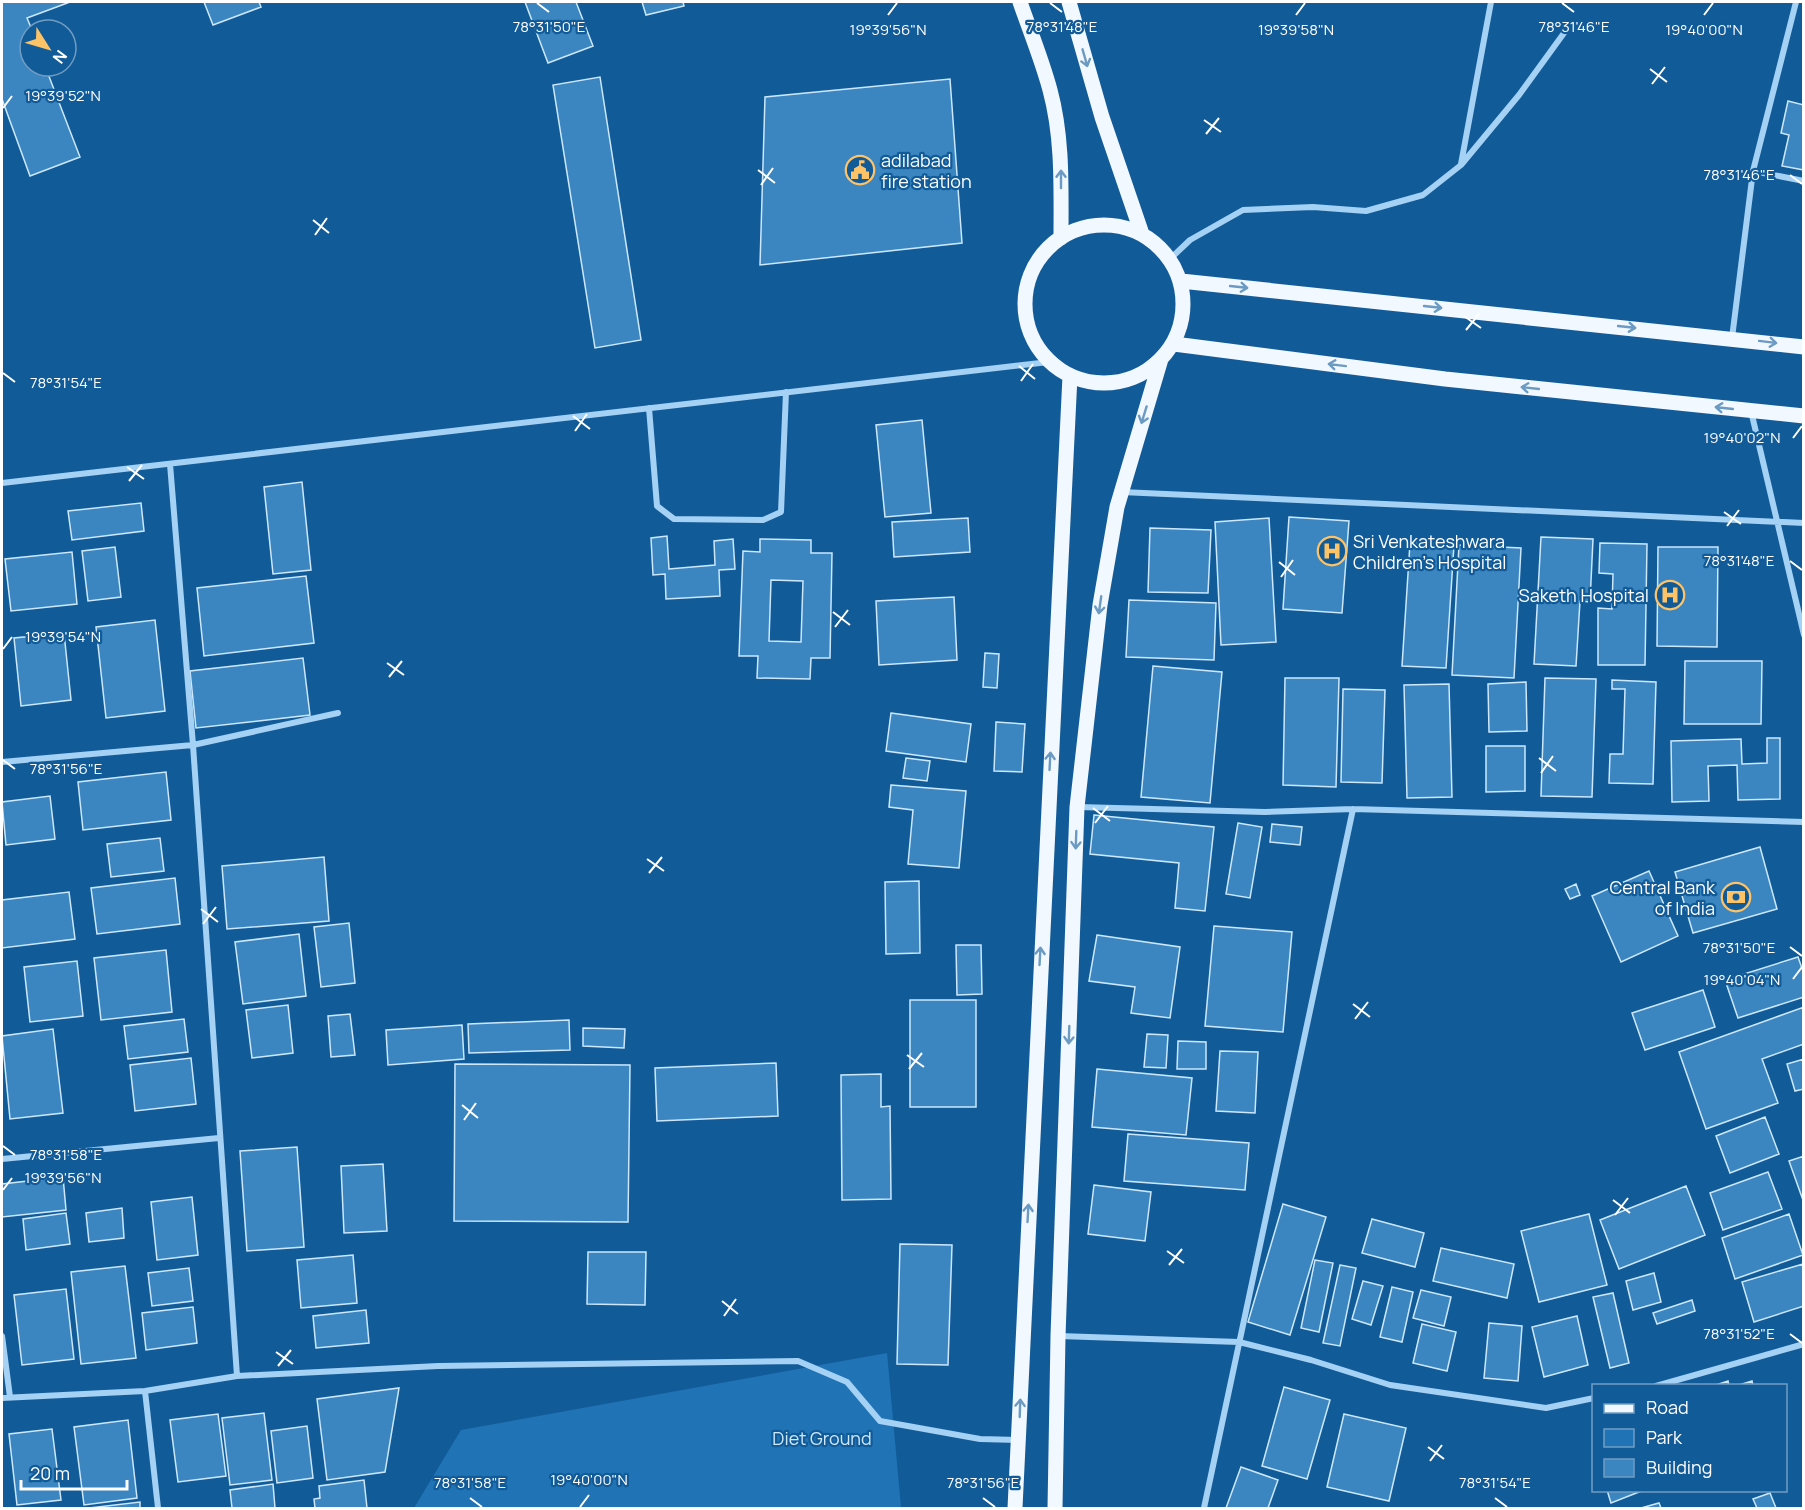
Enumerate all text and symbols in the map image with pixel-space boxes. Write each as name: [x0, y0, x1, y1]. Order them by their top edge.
text: 78°31'50"E: [513, 16, 585, 37]
text: 78°31'48"E: [1027, 16, 1097, 37]
text: 78°31'46"E: [1538, 16, 1610, 37]
north arrow: [18, 18, 78, 78]
text: 19°39'56"N: [850, 19, 926, 40]
text: 19°39'58"N: [1258, 19, 1334, 40]
text: 19°40'00"N: [1665, 19, 1743, 40]
text: N: [48, 46, 72, 68]
one-way arrow: [1080, 48, 1091, 67]
text: 19°39'52"N: [25, 85, 101, 106]
place label: adilabad fire station: [881, 148, 972, 193]
public building icon: adilabad fire station: [844, 154, 876, 186]
text: 78°31'46"E: [1703, 164, 1775, 185]
one-way arrow: [1055, 170, 1067, 190]
one-way arrow: [1229, 282, 1249, 293]
one-way arrow: [1423, 302, 1443, 313]
one-way arrow: [1617, 322, 1637, 333]
one-way arrow: [1757, 337, 1777, 348]
one-way arrow: [1327, 359, 1347, 370]
text: 78°31'54"E: [30, 372, 102, 393]
one-way arrow: [1521, 382, 1541, 393]
one-way arrow: [1715, 402, 1735, 413]
one-way arrow: [1138, 405, 1149, 424]
text: 19°40'02"N: [1704, 427, 1780, 448]
place label: Sri Venkateshwara Children's Hospital: [1353, 529, 1506, 574]
hospital icon: Sri Venkateshwara Children's Hospital: [1316, 535, 1348, 567]
text: 78°31'48"E: [1704, 550, 1774, 571]
hospital icon: Saketh Hospital: [1654, 579, 1686, 611]
place label: Saketh Hospital: [1519, 583, 1649, 607]
one-way arrow: [1095, 594, 1106, 614]
text: 19°39'54"N: [25, 626, 101, 647]
one-way arrow: [1045, 751, 1056, 771]
text: 78°31'56"E: [30, 758, 102, 779]
one-way arrow: [1070, 830, 1081, 850]
place label: Central Bank of India: [1609, 875, 1716, 920]
bank icon: Central Bank of India: [1720, 881, 1752, 913]
text: 78°31'50"E: [1703, 937, 1775, 958]
one-way arrow: [1035, 946, 1046, 966]
text: 19°40'04"N: [1704, 969, 1780, 990]
one-way arrow: [1063, 1025, 1074, 1045]
text: 78°31'58"E: [30, 1144, 102, 1165]
text: 19°39'56"N: [25, 1167, 101, 1188]
one-way arrow: [1023, 1204, 1034, 1224]
text: 78°31'52"E: [1703, 1323, 1775, 1344]
legend: [1592, 1384, 1787, 1492]
text: Road: [1646, 1395, 1689, 1419]
one-way arrow: [1015, 1399, 1026, 1419]
text: Park: [1646, 1425, 1683, 1449]
park label: Diet Ground: [772, 1426, 872, 1450]
scale bar: [21, 1453, 128, 1491]
text: Building: [1646, 1455, 1712, 1479]
text: 20 m: [30, 1461, 70, 1485]
text: 19°40'00"N: [550, 1469, 628, 1490]
text: 78°31'58"E: [434, 1472, 506, 1493]
text: 78°31'56"E: [947, 1472, 1019, 1493]
text: 78°31'54"E: [1459, 1472, 1531, 1493]

